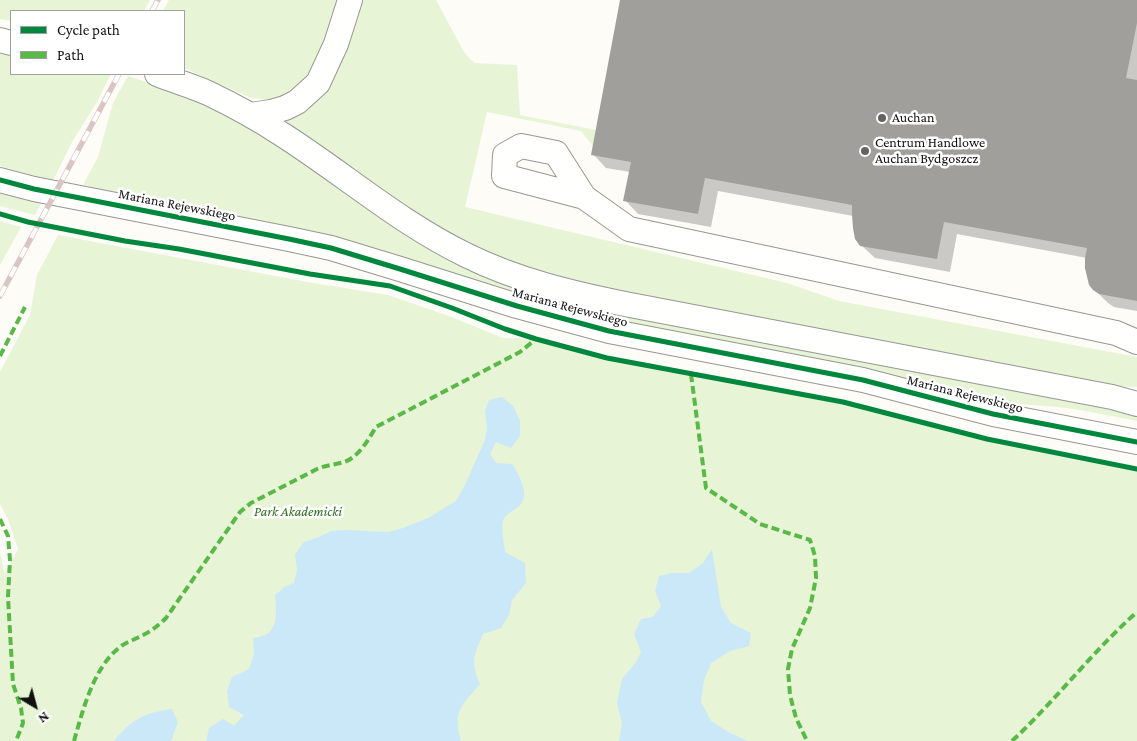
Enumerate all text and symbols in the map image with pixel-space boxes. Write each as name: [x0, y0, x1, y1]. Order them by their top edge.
legend: [10, 10, 185, 75]
text: Cycle path: [57, 22, 120, 38]
text: Path: [57, 47, 84, 63]
place label: Auchan: [892, 110, 935, 126]
marker: Auchan: [876, 112, 888, 124]
place label: Centrum Handlowe Auchan Bydgoszcz: [875, 135, 985, 168]
marker: Centrum Handlowe Auchan Bydgoszcz: [859, 145, 871, 157]
street label: Mariana Rejewskiego: [117, 185, 237, 225]
street label: Mariana Rejewskiego: [510, 283, 630, 331]
street label: Mariana Rejewskiego: [905, 371, 1025, 417]
park label: Park Akademicki: [254, 504, 342, 520]
north arrow: [10, 681, 60, 731]
text: N: [35, 709, 53, 727]

